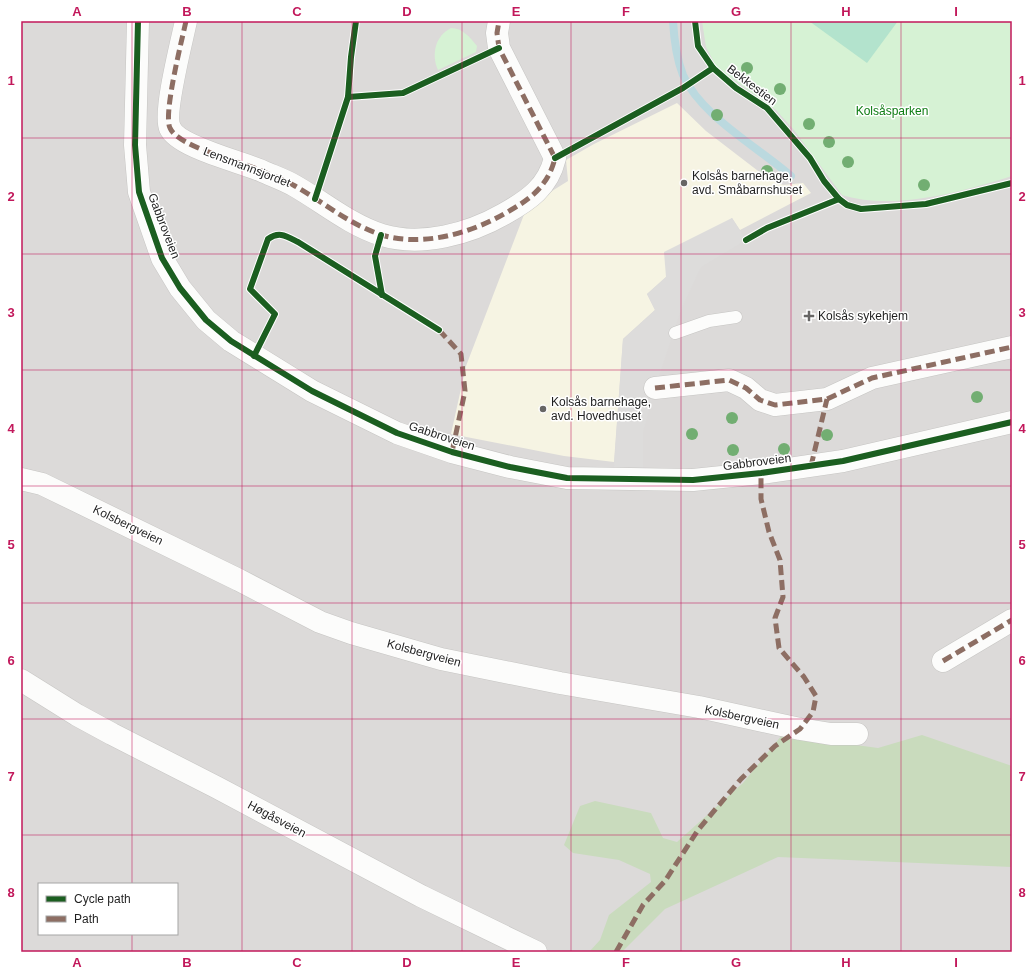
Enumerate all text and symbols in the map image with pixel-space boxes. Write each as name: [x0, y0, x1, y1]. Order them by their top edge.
text: A: [72, 4, 82, 19]
text: B: [182, 4, 192, 19]
text: C: [292, 4, 302, 19]
text: D: [402, 4, 412, 19]
text: E: [512, 4, 521, 19]
text: F: [622, 4, 630, 19]
text: G: [731, 4, 741, 19]
text: H: [841, 4, 851, 19]
text: I: [954, 4, 958, 19]
street label: Bekkestien: [724, 62, 780, 108]
text: 1: [7, 73, 15, 88]
text: 1: [1018, 73, 1026, 88]
park label: Kolsåsparken: [856, 104, 928, 118]
street label: Lensmannsjordet: [202, 144, 293, 190]
place label: Kolsås barnehage, avd. Småbarnshuset: [692, 169, 803, 197]
marker: Kolsås barnehage, avd. Småbarnshuset: [679, 178, 689, 188]
text: 2: [7, 189, 15, 204]
text: 2: [1018, 189, 1026, 204]
street label: Gabbroveien: [145, 191, 183, 261]
text: 3: [7, 305, 15, 320]
text: 3: [1018, 305, 1026, 320]
place label: Kolsås sykehjem: [818, 309, 908, 323]
marker: Kolsås sykehjem: [803, 310, 815, 322]
place label: Kolsås barnehage, avd. Hovedhuset: [551, 395, 651, 423]
marker: Kolsås barnehage, avd. Hovedhuset: [538, 404, 548, 414]
street label: Gabbroveien: [407, 419, 477, 453]
text: 4: [7, 421, 15, 436]
text: 4: [1018, 421, 1026, 436]
street label: Gabbroveien: [722, 451, 792, 473]
street label: Kolsbergveien: [91, 502, 165, 548]
text: 5: [7, 537, 15, 552]
text: 5: [1018, 537, 1026, 552]
street label: Kolsbergveien: [385, 636, 463, 670]
text: 6: [7, 653, 15, 668]
text: 6: [1018, 653, 1026, 668]
street label: Kolsbergveien: [703, 702, 781, 732]
text: 7: [7, 769, 15, 784]
text: 7: [1018, 769, 1026, 784]
street label: Høgåsveien: [245, 798, 309, 840]
legend: [38, 883, 178, 935]
text: 8: [7, 885, 15, 900]
text: 8: [1018, 885, 1026, 900]
text: Cycle path: [74, 892, 131, 906]
text: Path: [74, 912, 99, 926]
text: A: [72, 955, 82, 970]
text: B: [182, 955, 192, 970]
text: C: [292, 955, 302, 970]
text: D: [402, 955, 412, 970]
text: E: [512, 955, 521, 970]
text: F: [622, 955, 630, 970]
text: G: [731, 955, 741, 970]
text: H: [841, 955, 851, 970]
text: I: [954, 955, 958, 970]

